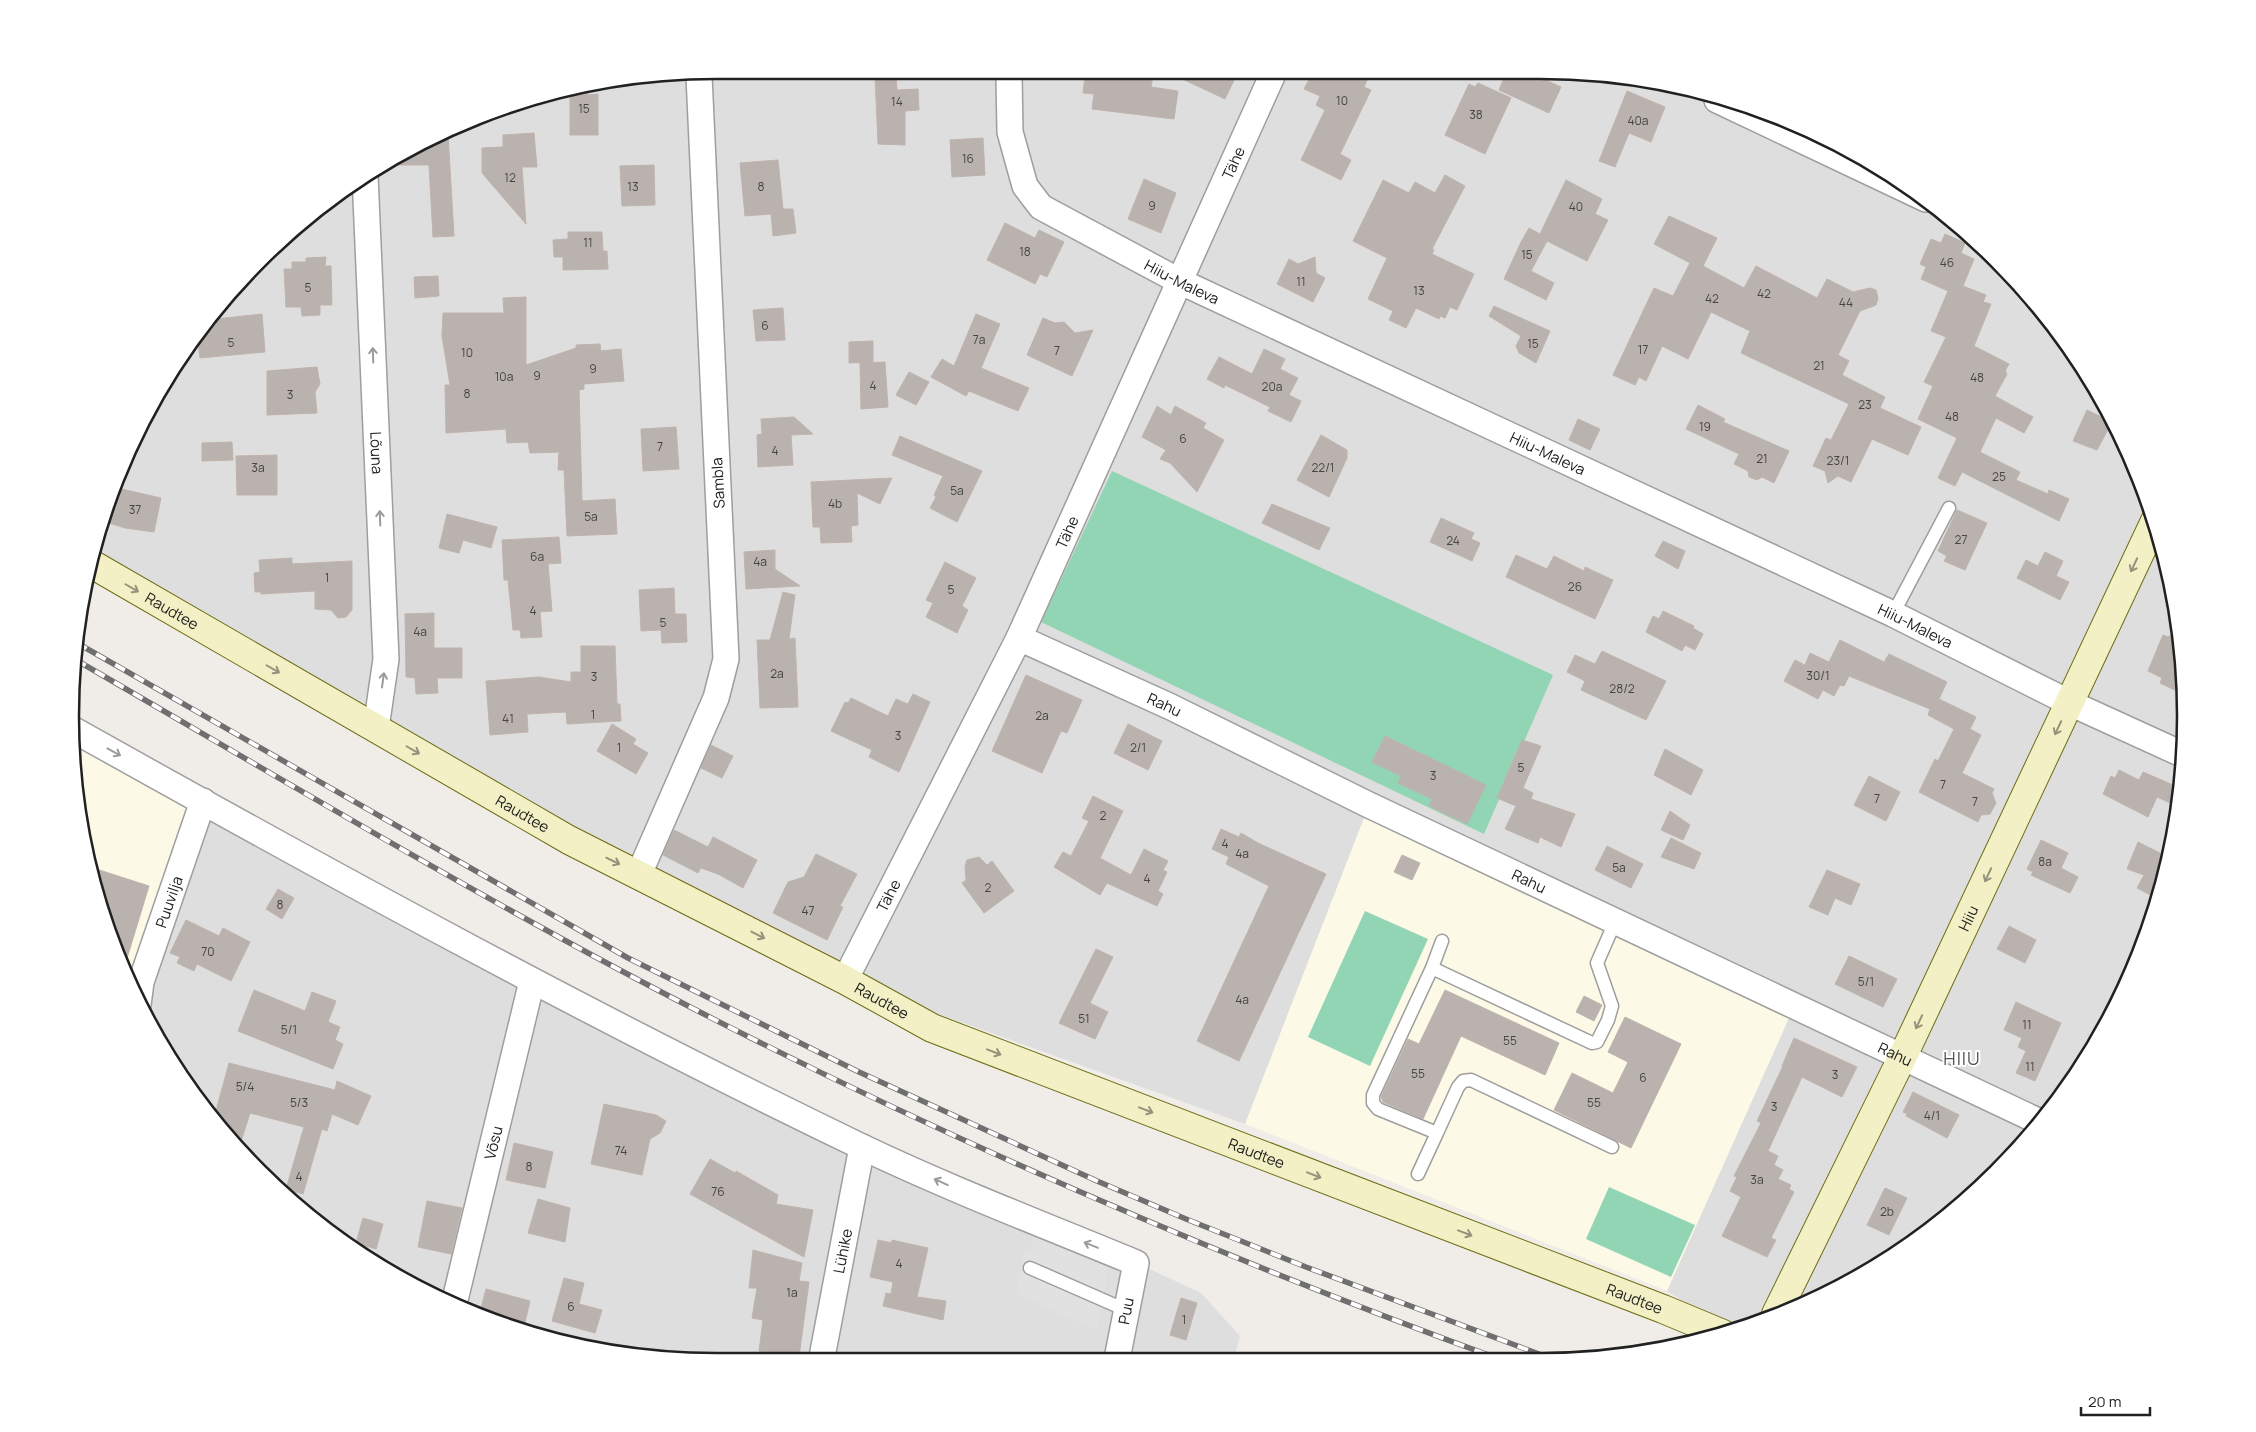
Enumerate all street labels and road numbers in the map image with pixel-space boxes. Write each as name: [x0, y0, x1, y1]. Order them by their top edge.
street label: Tähe: [1216, 143, 1250, 182]
street label: Hiiu-Maleva: [1141, 254, 1223, 309]
street label: Hiiu-Maleva: [1507, 426, 1589, 480]
street label: Lõuna: [366, 431, 388, 475]
street label: Sambla: [706, 457, 730, 509]
street label: Tähe: [1050, 512, 1083, 552]
street label: Raudtee: [141, 587, 203, 635]
street label: Hiiu-Maleva: [1875, 598, 1956, 653]
street label: Rahu: [1144, 687, 1185, 721]
street label: Raudtee: [492, 789, 554, 837]
street label: Rahu: [1509, 864, 1550, 898]
street label: Puuvilja: [150, 873, 187, 931]
street label: Tähe: [871, 875, 905, 915]
street label: Hiiu: [1953, 902, 1983, 934]
street label: Raudtee: [851, 977, 913, 1024]
street label: Rahu: [1875, 1037, 1916, 1071]
street label: Võsu: [479, 1124, 507, 1162]
street label: Raudtee: [1225, 1132, 1288, 1173]
street label: Lühike: [828, 1227, 857, 1275]
street label: Raudtee: [1603, 1278, 1666, 1319]
street label: Puu: [1113, 1296, 1139, 1326]

